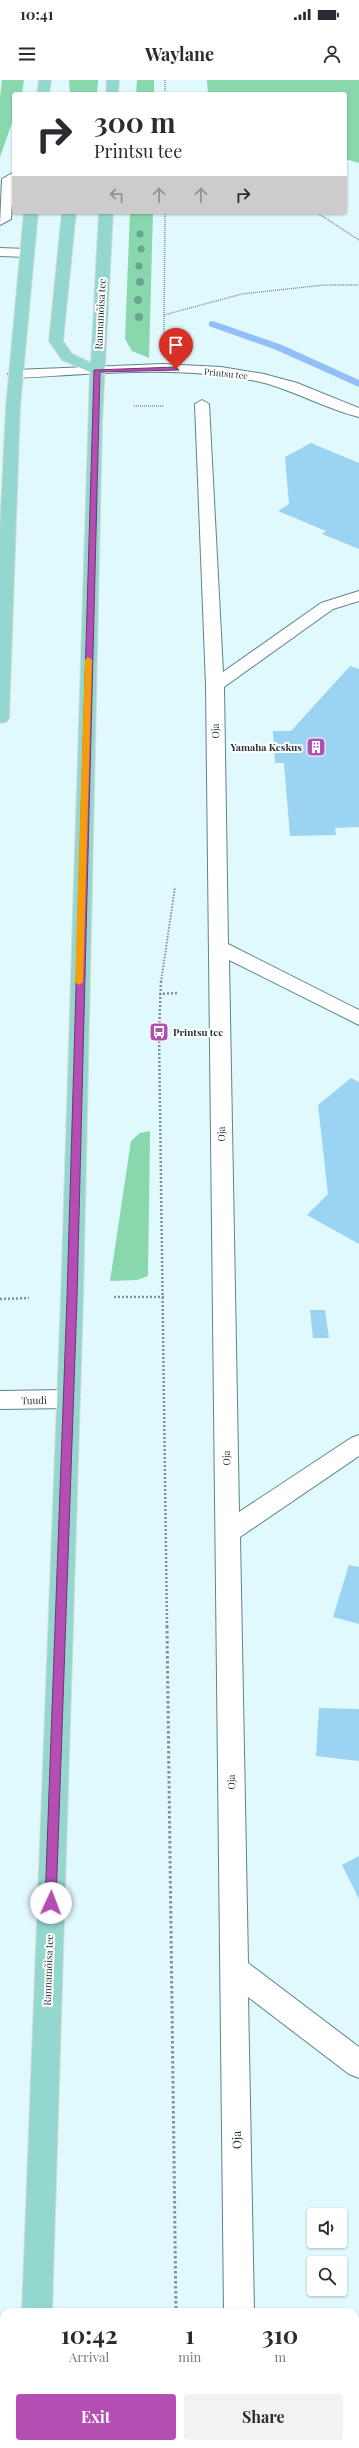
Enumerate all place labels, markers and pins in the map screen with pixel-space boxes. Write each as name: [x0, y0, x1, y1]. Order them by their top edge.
pin: [159, 328, 193, 369]
building icon: Yamaha Keskus: [305, 736, 327, 758]
place label: Yamaha Keskus: [229, 740, 302, 754]
bus stop icon: Printsu tee: [148, 1021, 170, 1043]
place label: Printsu tee: [173, 1025, 223, 1039]

